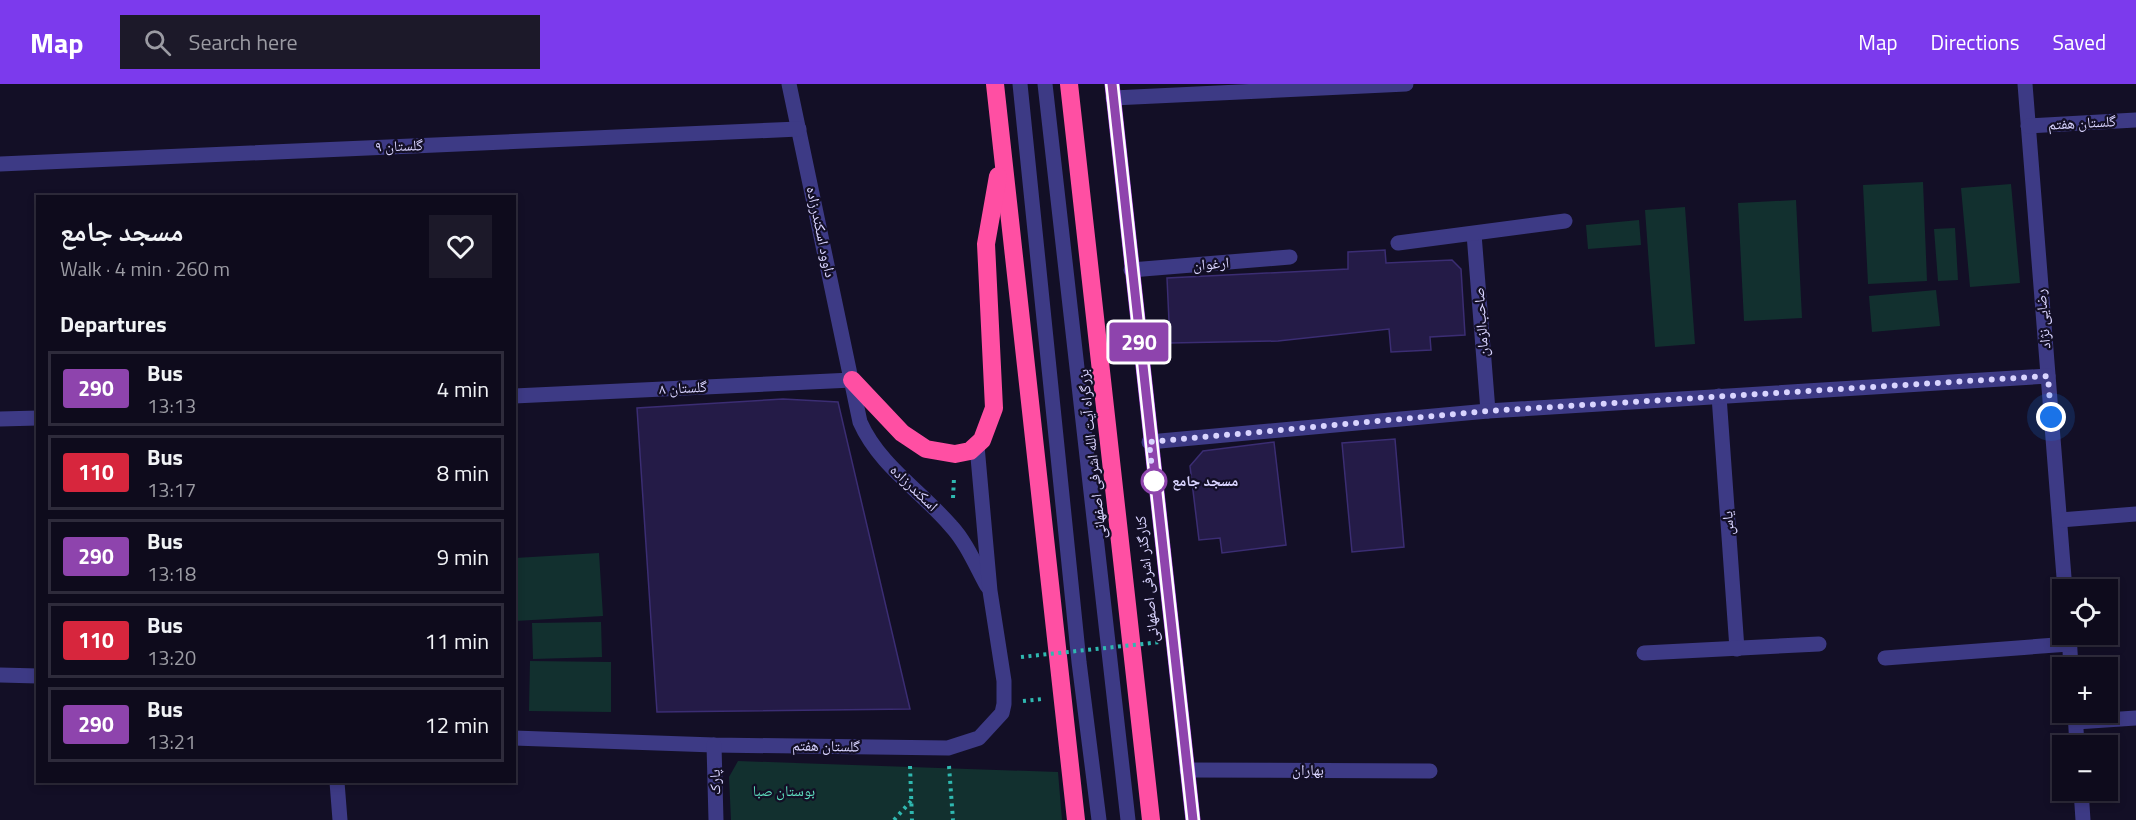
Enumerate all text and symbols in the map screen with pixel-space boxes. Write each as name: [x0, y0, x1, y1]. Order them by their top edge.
search box: [120, 15, 540, 69]
text: Map: [30, 21, 84, 64]
text: Search here: [189, 25, 298, 59]
icon: search: [141, 26, 174, 59]
text: Map: [1858, 26, 1898, 58]
text: Directions: [1931, 26, 2020, 58]
text: Saved: [2053, 26, 2106, 58]
street label: گلستان هفتم: [2047, 109, 2117, 136]
street label: گلستان ۹: [375, 133, 424, 158]
street label: داوود اسکندرزاده: [801, 184, 842, 280]
text: مسجد جامع: [60, 209, 184, 252]
button: heart: [429, 215, 492, 278]
street label: ارغوان: [1192, 250, 1230, 277]
text: Walk · 4 min · 260 m: [60, 253, 230, 284]
street label: صاحب‌الزمان: [1467, 287, 1494, 358]
street label: رضایی نژاد: [2028, 288, 2057, 350]
text: Departures: [60, 307, 167, 341]
line badge: 290: [1104, 322, 1174, 362]
text: 290: [1121, 326, 1157, 358]
text: Bus: [147, 356, 183, 390]
street label: بزرگراه آیت الله اشرفی اصفهانی: [1071, 368, 1112, 540]
text: 290: [78, 372, 114, 404]
text: 4 min: [437, 372, 489, 406]
street label: گلستان ٨: [658, 375, 708, 400]
text: 13:13: [147, 390, 196, 421]
your location: [2036, 402, 2066, 432]
text: Bus: [147, 440, 183, 474]
text: 110: [78, 456, 114, 488]
text: 8 min: [437, 456, 489, 490]
street label: اسکندرزاده: [885, 459, 944, 517]
marker: مسجد جامع: [1141, 468, 1167, 494]
place label: مسجد جامع: [1172, 469, 1238, 492]
text: 13:17: [147, 474, 196, 505]
street label: یاس: [1715, 510, 1740, 536]
street label: کنارگذر اشرفی اصفهانی: [1128, 515, 1165, 643]
text: Bus: [147, 524, 183, 558]
text: 290: [78, 540, 114, 572]
text: 9 min: [437, 540, 489, 574]
text: 13:18: [147, 558, 196, 589]
map controls: [2052, 579, 2118, 801]
button: locate: [2052, 579, 2118, 645]
text: Bus: [147, 608, 183, 642]
text: 110: [78, 624, 114, 656]
text: 11 min: [424, 624, 489, 658]
text: 13:20: [147, 642, 196, 673]
button: +: [2052, 657, 2118, 723]
text: Bus: [147, 692, 183, 726]
text: 290: [78, 708, 114, 740]
text: 12 min: [424, 708, 489, 742]
text: 13:21: [147, 726, 196, 757]
street label: گلستان هفتم: [792, 733, 860, 758]
button: −: [2052, 735, 2118, 801]
street label: بهاران: [1292, 758, 1324, 781]
street label: پارک: [703, 769, 726, 795]
park label: بوستان صبا: [753, 779, 815, 802]

